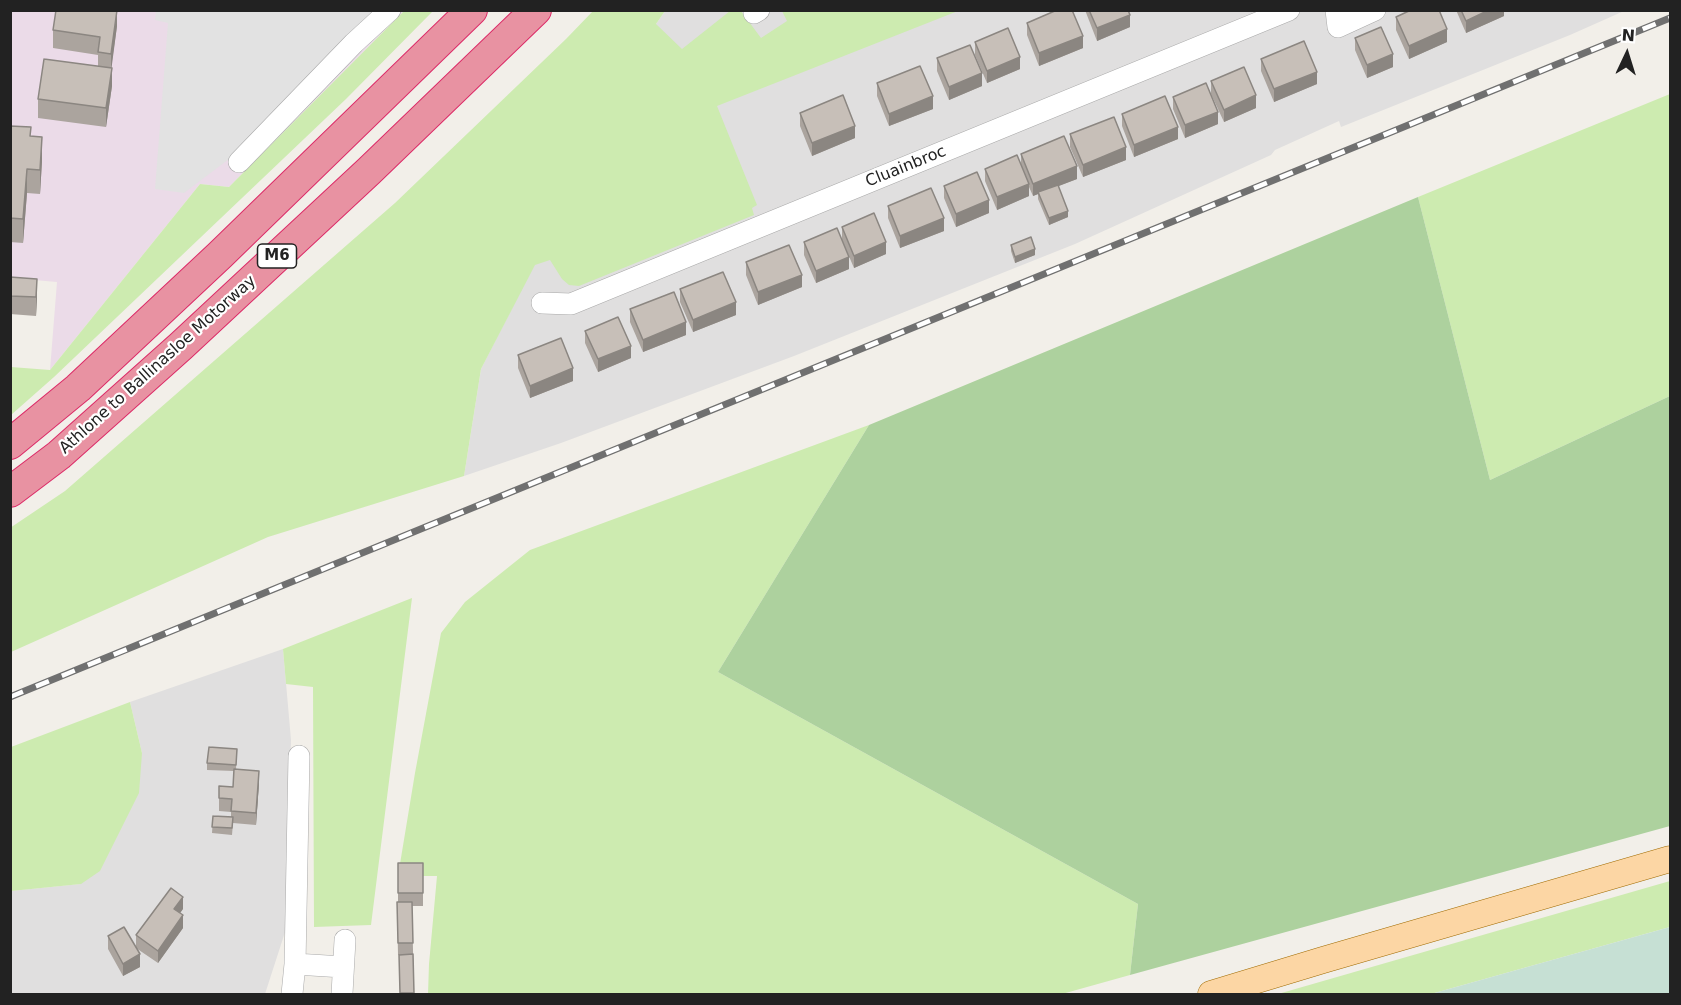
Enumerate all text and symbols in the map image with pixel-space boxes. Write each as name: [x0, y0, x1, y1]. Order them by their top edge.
north arrow: [1597, 24, 1657, 84]
text: N: [1621, 26, 1636, 45]
street label: Cluainbroc: [863, 142, 949, 192]
road number: M6: [258, 244, 296, 268]
street label: Athlone to Ballinasloe Motorway: [56, 272, 260, 458]

